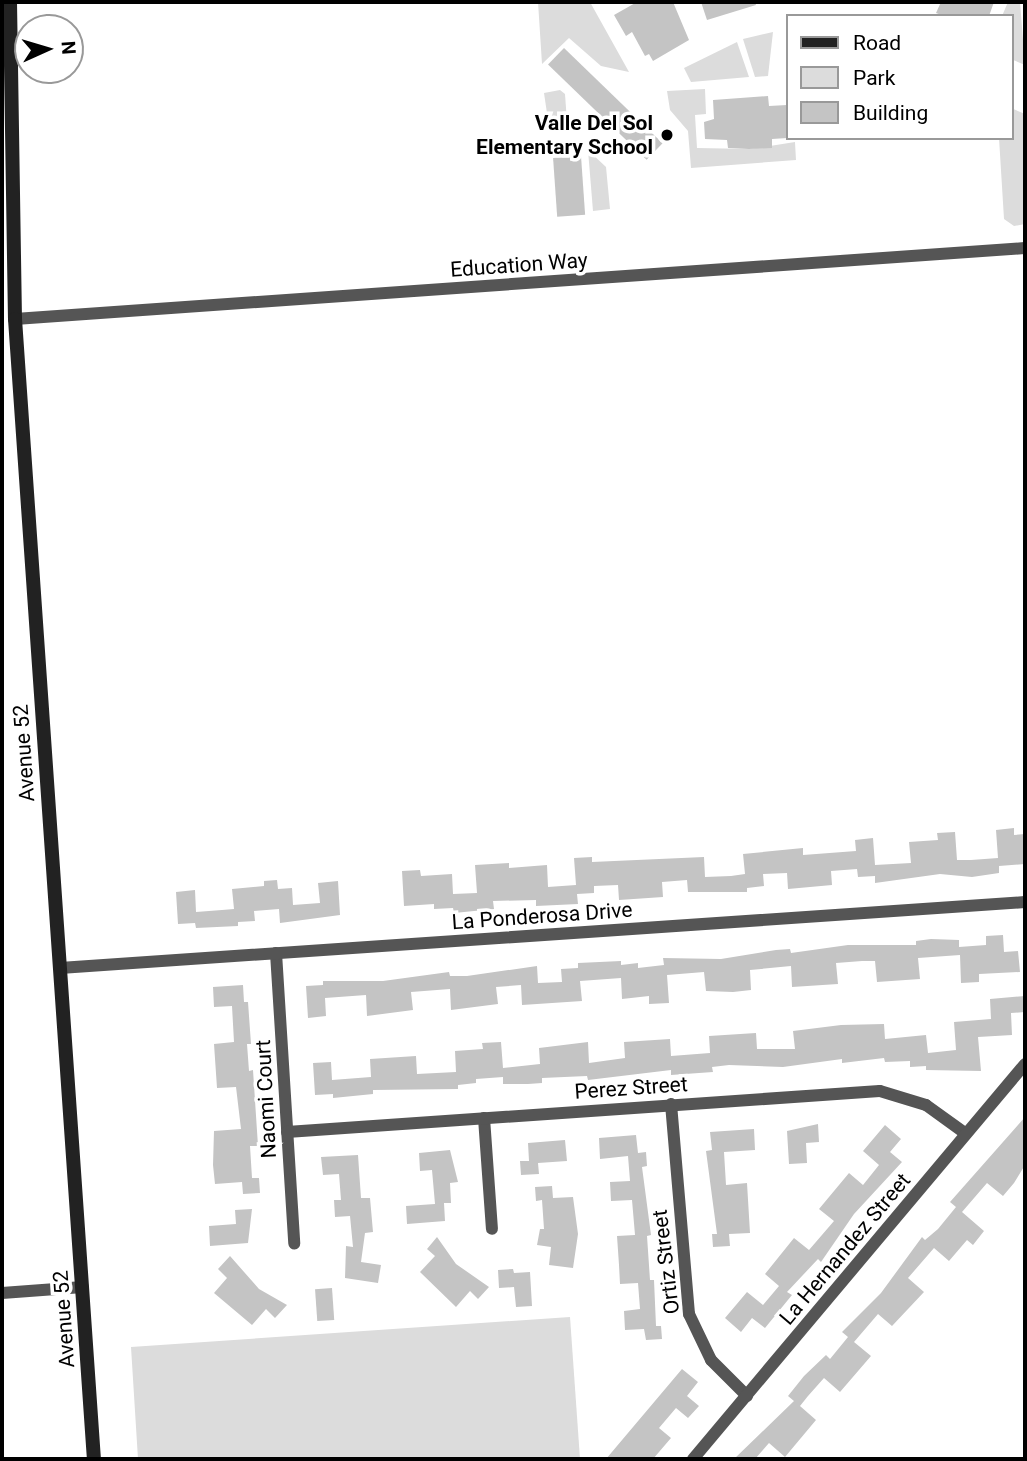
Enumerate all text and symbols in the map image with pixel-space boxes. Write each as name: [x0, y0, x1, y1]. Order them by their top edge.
north arrow: [14, 14, 84, 84]
legend: [786, 14, 1013, 140]
text: Road: [853, 31, 901, 55]
text: N: [57, 40, 80, 55]
text: Park: [853, 66, 895, 90]
text: Building: [853, 101, 928, 125]
place label: Valle Del Sol Elementary School: [476, 110, 653, 160]
marker: Valle Del Sol Elementary School: [659, 127, 675, 143]
street label: Education Way: [449, 248, 589, 282]
street label: Avenue 52: [8, 703, 40, 803]
street label: La Ponderosa Drive: [451, 897, 633, 935]
street label: Naomi Court: [250, 1039, 282, 1159]
street label: Perez Street: [574, 1071, 688, 1105]
street label: La Hernandez Street: [774, 1168, 916, 1330]
street label: Ortiz Street: [647, 1208, 685, 1316]
street label: Avenue 52: [48, 1269, 80, 1369]

